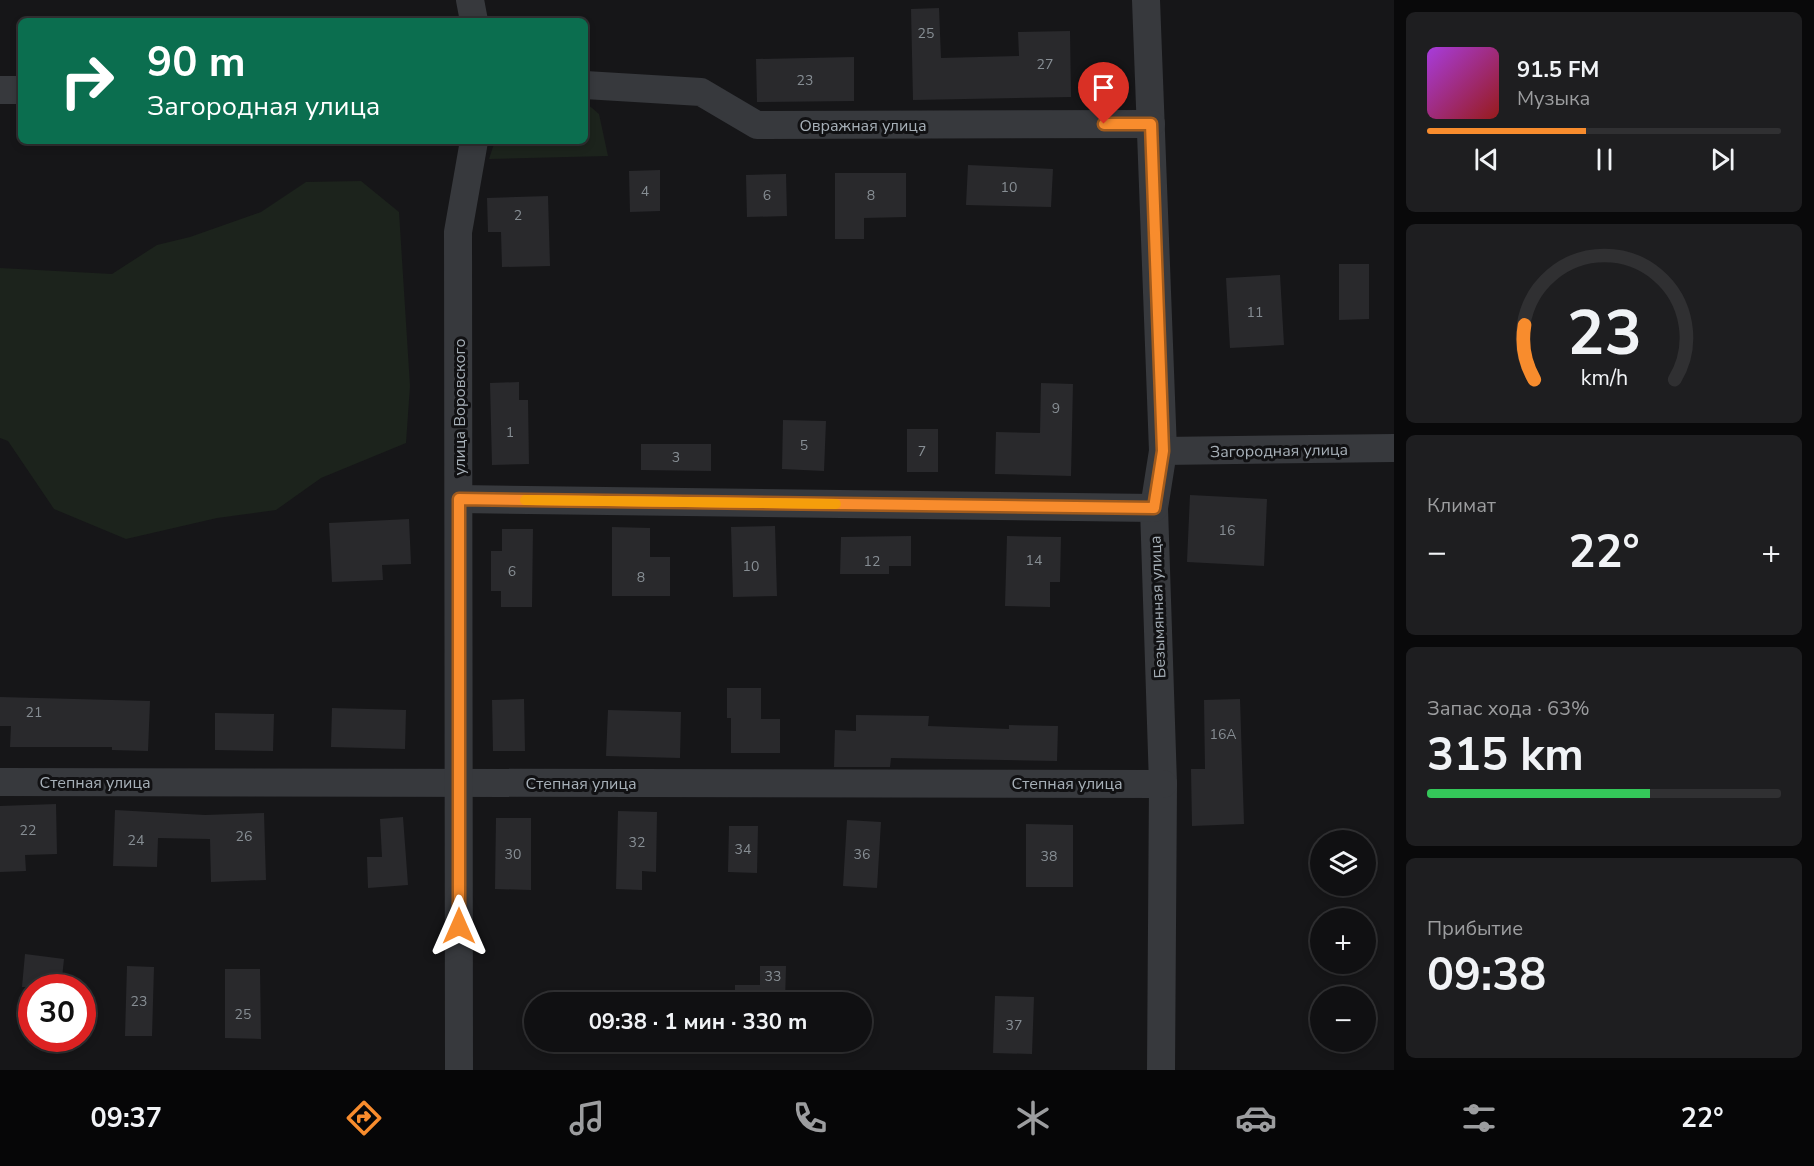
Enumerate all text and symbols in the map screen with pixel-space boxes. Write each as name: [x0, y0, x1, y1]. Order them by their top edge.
house number: 25: [918, 24, 934, 43]
text: 90 m: [147, 34, 246, 91]
icon: right: [48, 42, 126, 120]
house number: 27: [1037, 55, 1053, 74]
text: 91.5 FM: [1517, 55, 1599, 85]
pin: [1078, 62, 1129, 124]
house number: 23: [797, 71, 813, 90]
icon: arrive: [1087, 71, 1120, 104]
text: Музыка: [1517, 85, 1590, 112]
text: Загородная улица: [147, 88, 380, 125]
street label: Овражная улица: [799, 115, 927, 137]
icon: previous: [1470, 143, 1503, 176]
icon: pause: [1588, 143, 1621, 176]
icon: next: [1706, 143, 1739, 176]
house number: 10: [1001, 178, 1017, 197]
house number: 4: [641, 182, 649, 201]
house number: 6: [763, 186, 771, 205]
house number: 8: [867, 186, 875, 205]
house number: 2: [514, 206, 522, 225]
text: 23: [1567, 292, 1641, 377]
house number: 11: [1247, 303, 1263, 322]
street label: улица Воровского: [449, 339, 471, 475]
text: km/h: [1580, 364, 1628, 394]
house number: 9: [1052, 399, 1060, 418]
house number: 1: [506, 423, 514, 442]
house number: 5: [800, 436, 808, 455]
street label: Загородная улица: [1210, 439, 1348, 463]
house number: 7: [918, 442, 926, 461]
house number: 3: [672, 448, 680, 467]
text: Климат: [1427, 492, 1496, 519]
house number: 16: [1219, 521, 1235, 540]
text: 22°: [1568, 522, 1640, 583]
text: −: [1427, 530, 1447, 575]
text: +: [1761, 530, 1781, 575]
street label: Безымянная улица: [1145, 535, 1171, 679]
house number: 14: [1026, 551, 1042, 570]
house number: 12: [864, 552, 880, 571]
house number: 10: [743, 557, 759, 576]
house number: 6: [508, 562, 516, 581]
house number: 8: [637, 568, 645, 587]
text: Запас хода · 63%: [1427, 695, 1590, 722]
house number: 21: [26, 703, 42, 722]
house number: 16А: [1209, 725, 1237, 744]
text: 315 km: [1427, 725, 1584, 786]
street label: Степная улица: [39, 772, 151, 794]
street label: Степная улица: [525, 773, 637, 795]
street label: Степная улица: [1011, 773, 1123, 795]
house number: 22: [20, 821, 36, 840]
house number: 26: [236, 827, 252, 846]
map controls: [1310, 830, 1376, 1052]
button: layers: [1310, 830, 1376, 896]
house number: 24: [128, 831, 144, 850]
house number: 32: [629, 833, 645, 852]
house number: 34: [735, 840, 751, 859]
house number: 30: [505, 845, 521, 864]
house number: 36: [854, 845, 870, 864]
house number: 38: [1041, 847, 1057, 866]
position arrow: [427, 894, 491, 958]
button: +: [1310, 908, 1376, 974]
text: Прибытие: [1427, 915, 1523, 942]
text: 09:38: [1427, 945, 1546, 1006]
house number: 33: [765, 967, 781, 986]
speed limit sign: 30: [18, 974, 96, 1052]
button: −: [1310, 986, 1376, 1052]
house number: 23: [131, 992, 147, 1011]
house number: 25: [235, 1005, 251, 1024]
text: 09:38 · 1 мин · 330 m: [589, 1007, 807, 1037]
house number: 37: [1006, 1016, 1022, 1035]
icon: directions: [343, 1097, 385, 1139]
icon: music: [566, 1097, 608, 1139]
icon: phone: [789, 1097, 831, 1139]
icon: climate: [1012, 1097, 1054, 1139]
icon: car: [1235, 1097, 1277, 1139]
icon: filters: [1458, 1097, 1500, 1139]
text: 09:37: [90, 1100, 162, 1137]
text: 22°: [1681, 1100, 1723, 1137]

